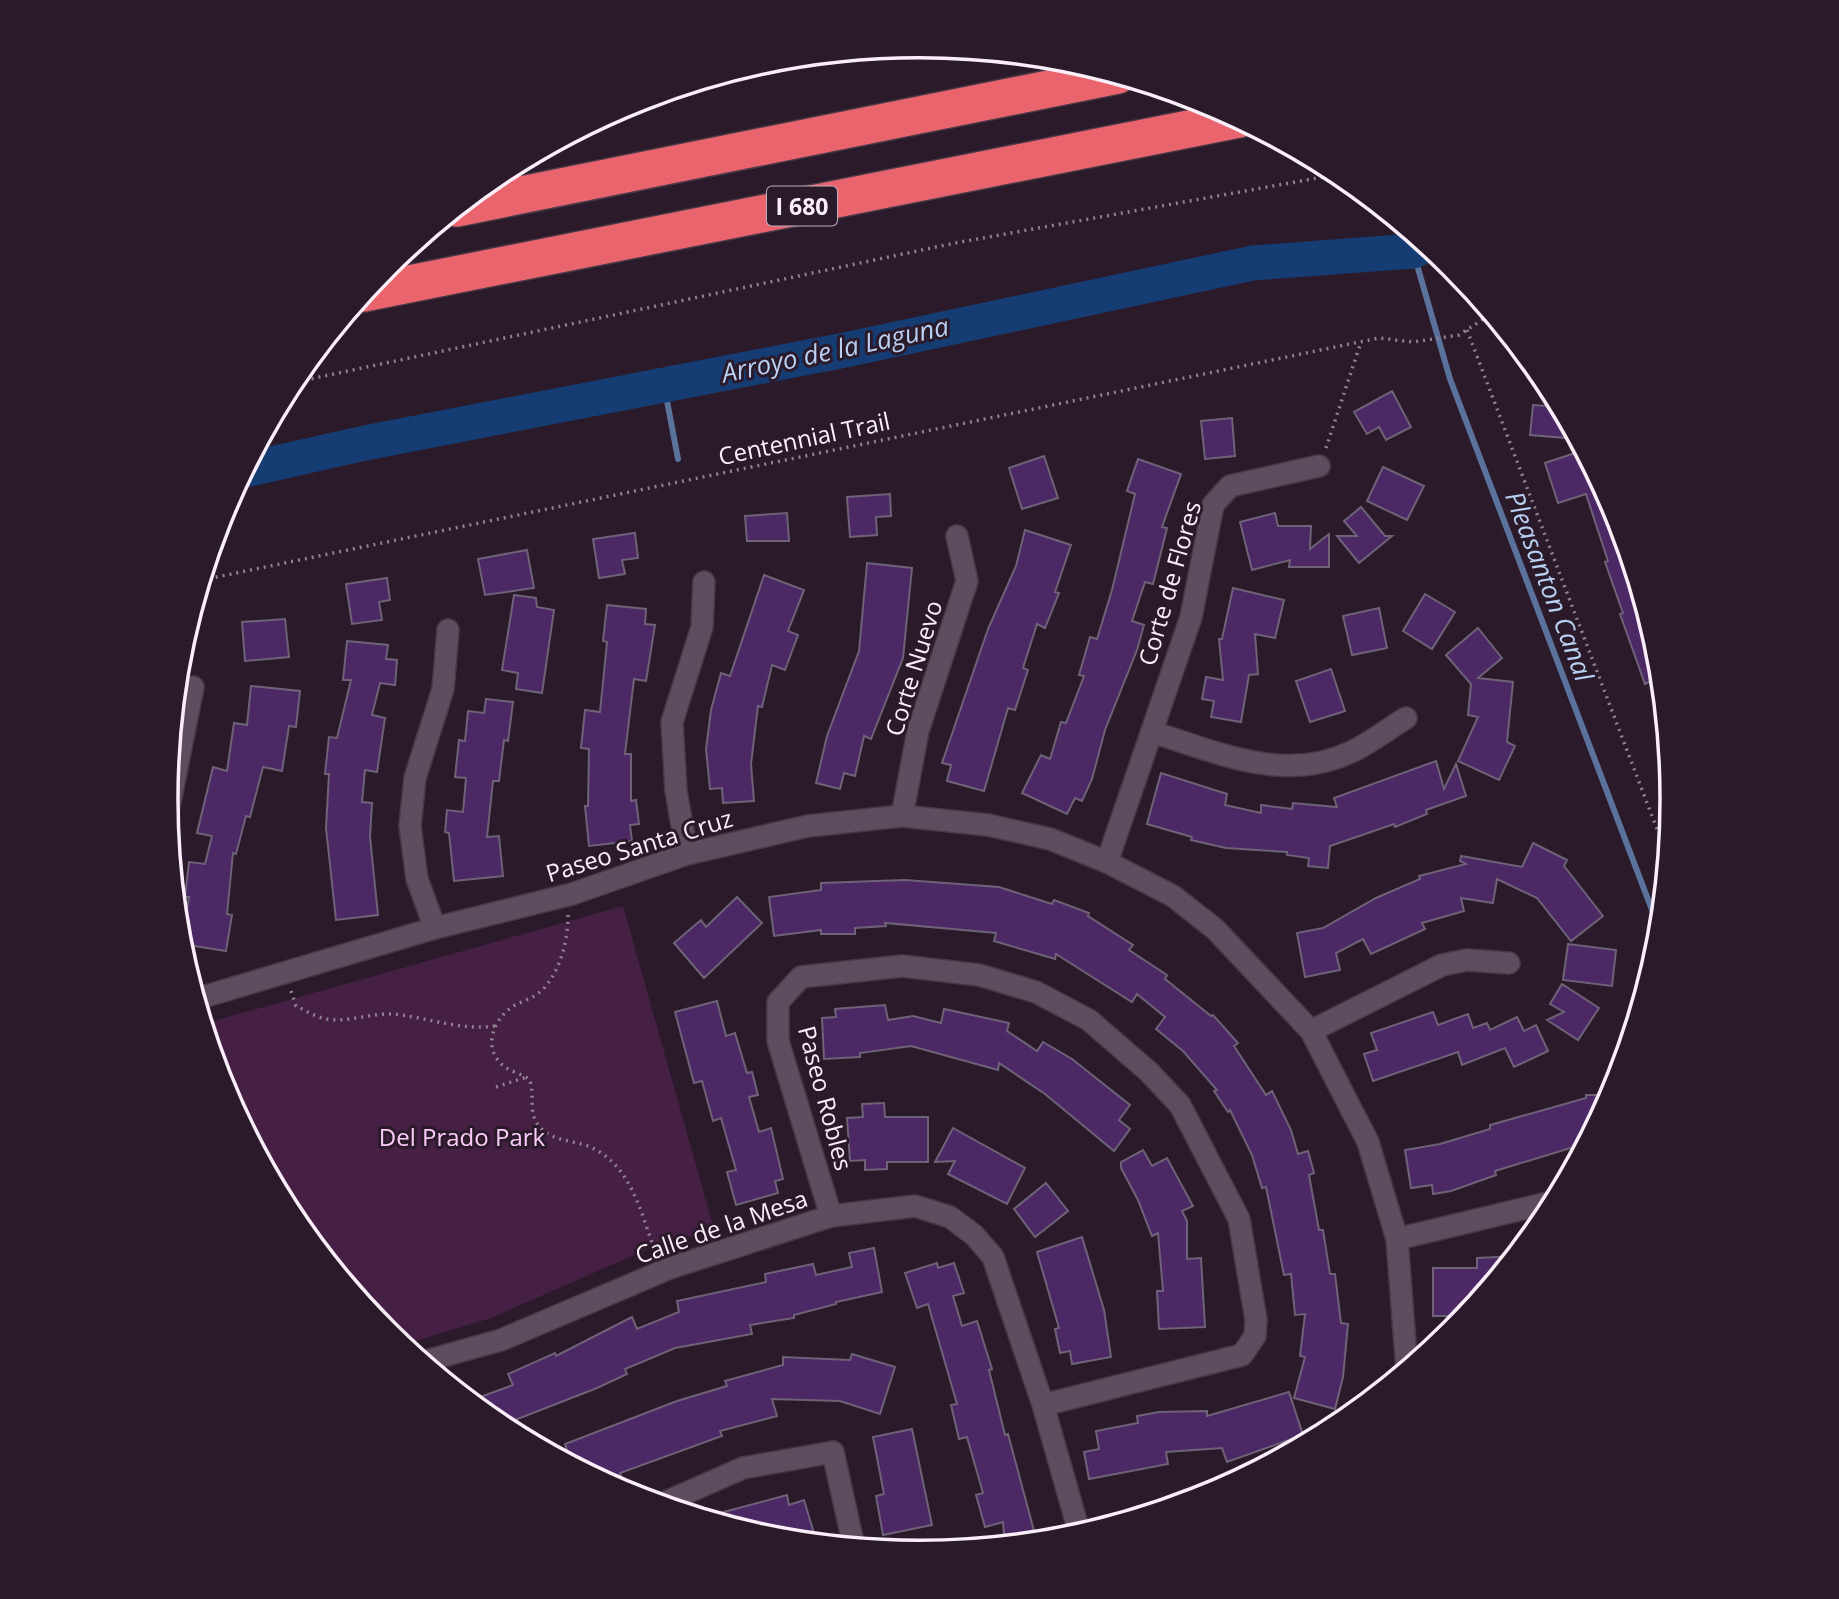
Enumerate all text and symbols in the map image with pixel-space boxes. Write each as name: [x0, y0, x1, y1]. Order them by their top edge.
road number: I 680: [767, 186, 837, 226]
water label: Arroyo de la Laguna: [716, 307, 952, 391]
street label: Centennial Trail: [715, 404, 893, 472]
water label: Pleasanton Canal: [1497, 486, 1603, 688]
street label: Corte de Flores: [1130, 497, 1208, 669]
street label: Corte Nuevo: [877, 596, 949, 740]
street label: Paseo Santa Cruz: [542, 801, 736, 889]
street label: Paseo Robles: [791, 1022, 861, 1174]
park label: Del Prado Park: [379, 1120, 546, 1153]
street label: Calle de la Mesa: [630, 1181, 812, 1271]

